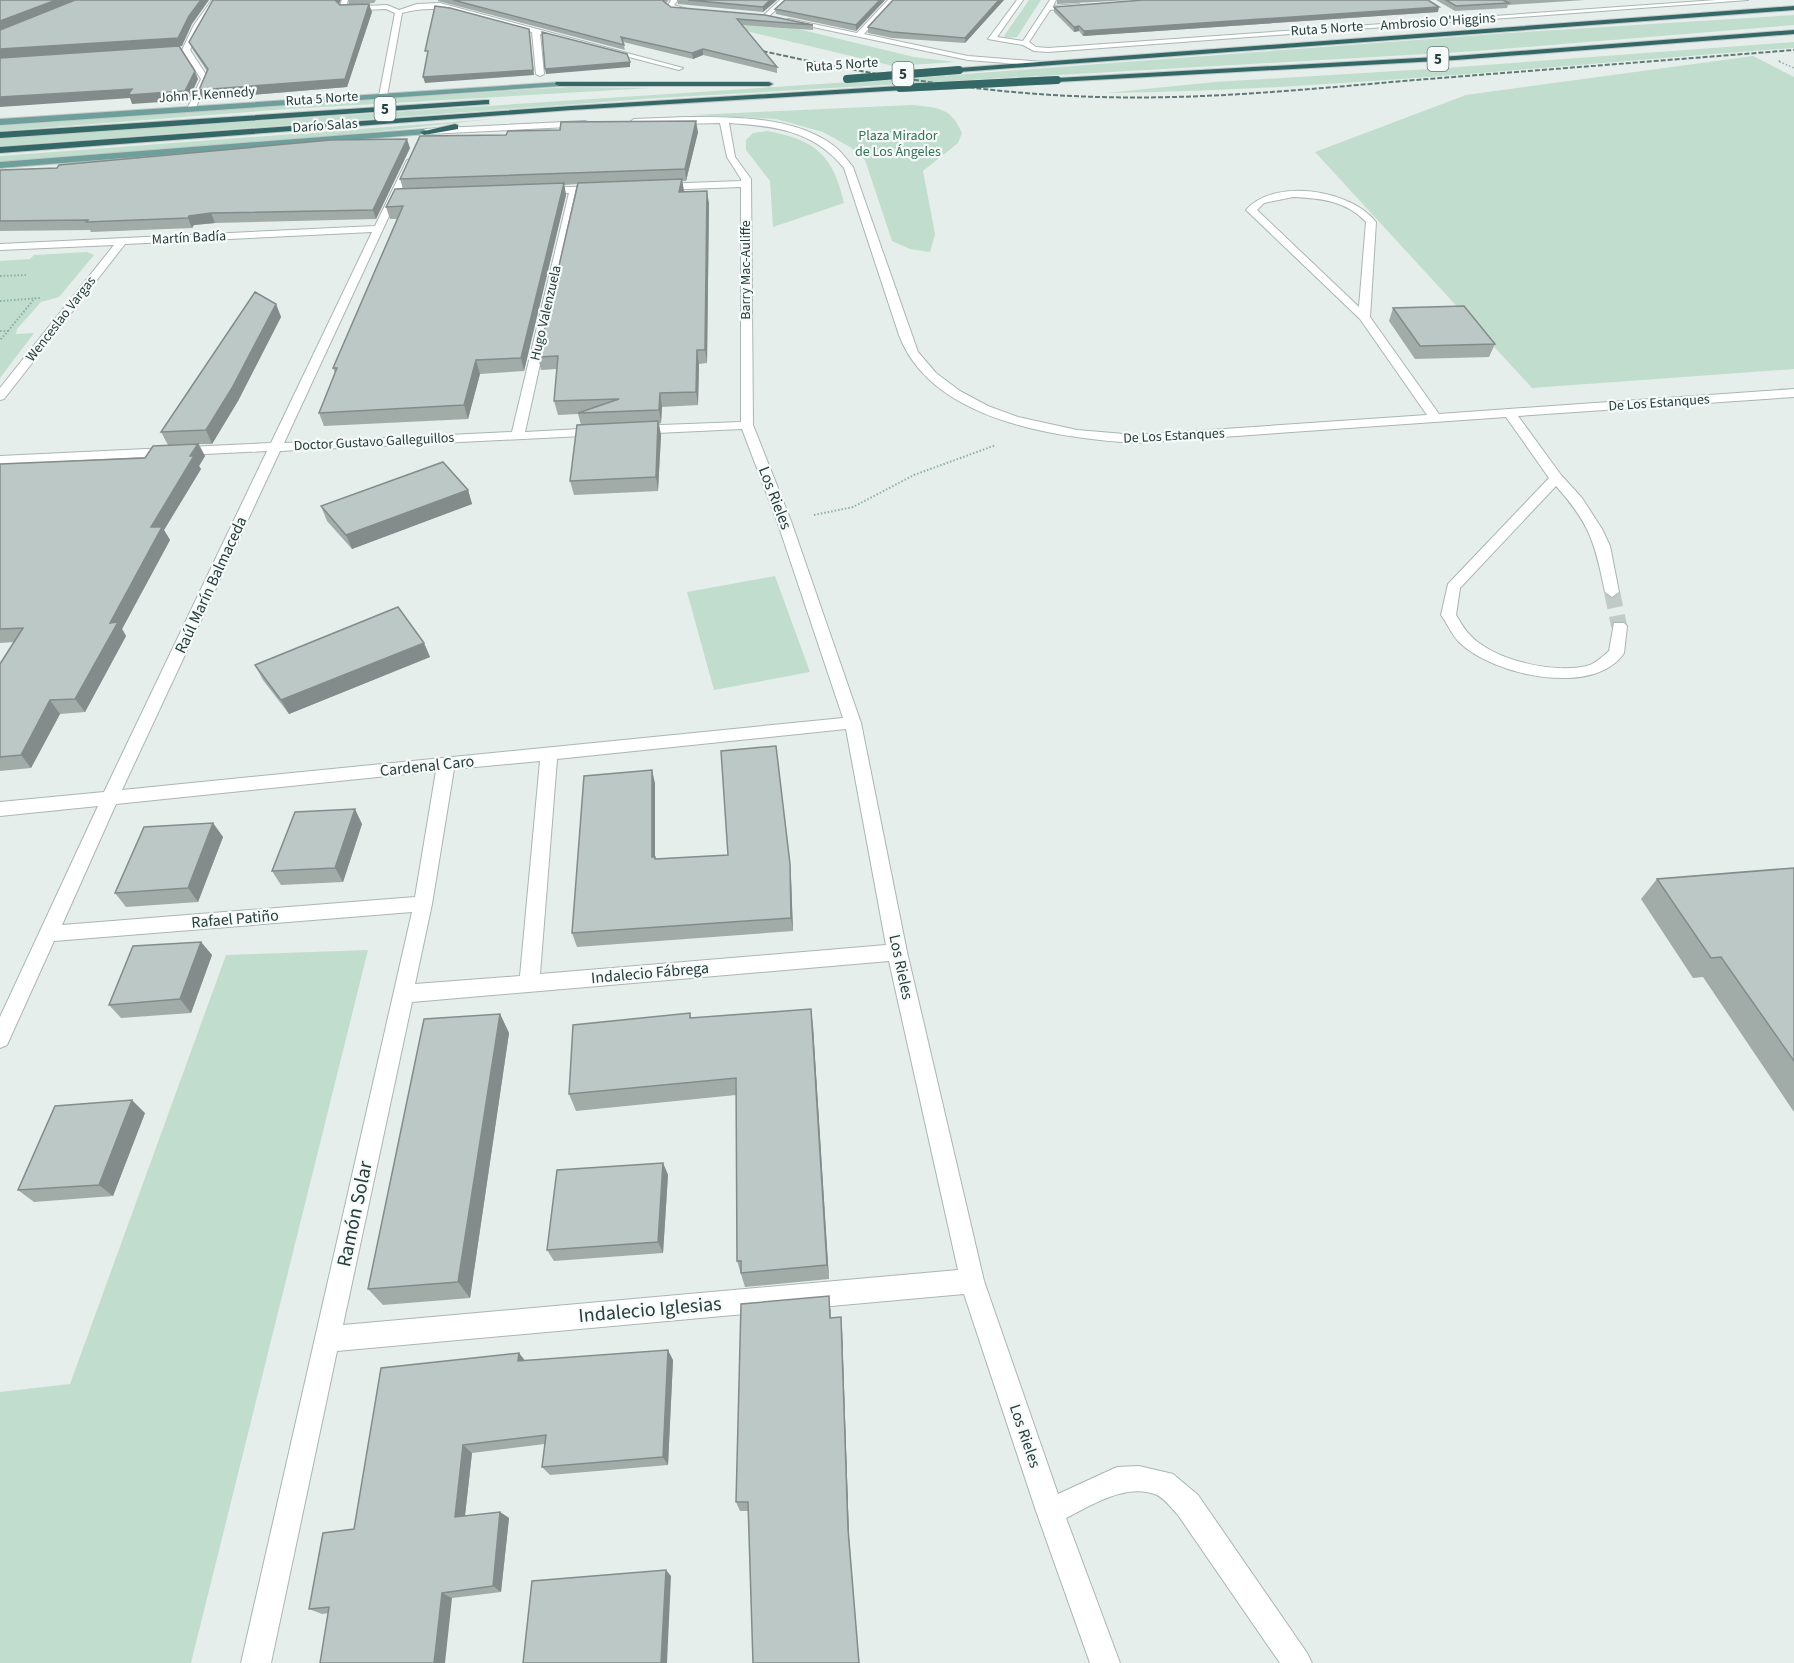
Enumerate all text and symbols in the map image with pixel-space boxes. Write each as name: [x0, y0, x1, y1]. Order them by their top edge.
street label: Ambrosio O'Higgins: [1380, 8, 1496, 36]
street label: Ruta 5 Norte: [1290, 16, 1364, 42]
road number: 5: [1428, 47, 1448, 71]
street label: Ruta 5 Norte: [805, 52, 879, 78]
road number: 5: [892, 62, 914, 86]
street label: John F. Kennedy: [158, 82, 256, 108]
street label: Ruta 5 Norte: [285, 86, 359, 112]
road number: 5: [374, 97, 396, 121]
street label: Darío Salas: [292, 114, 358, 138]
park label: Plaza Mirador de Los Ángeles: [855, 126, 941, 162]
street label: Barry Mac-Auliffe: [736, 220, 756, 320]
street label: Martín Badía: [151, 226, 227, 250]
street label: Hugo Valenzuela: [525, 263, 567, 363]
street label: Wenceslao Vargas: [21, 272, 101, 366]
street label: De Los Estanques: [1608, 389, 1710, 417]
street label: De Los Estanques: [1123, 423, 1225, 449]
street label: Doctor Gustavo Galleguillos: [293, 428, 455, 456]
street label: Los Rieles: [753, 463, 797, 533]
street label: Raúl Marín Balmaceda: [170, 513, 252, 657]
street label: Cardenal Caro: [379, 750, 475, 782]
street label: Rafael Patiño: [190, 904, 280, 934]
street label: Los Rieles: [883, 933, 919, 1002]
street label: Indalecio Fábrega: [590, 957, 710, 989]
street label: Ramón Solar: [330, 1159, 380, 1269]
street label: Indalecio Iglesias: [577, 1290, 723, 1330]
street label: Los Rieles: [1004, 1401, 1046, 1471]

